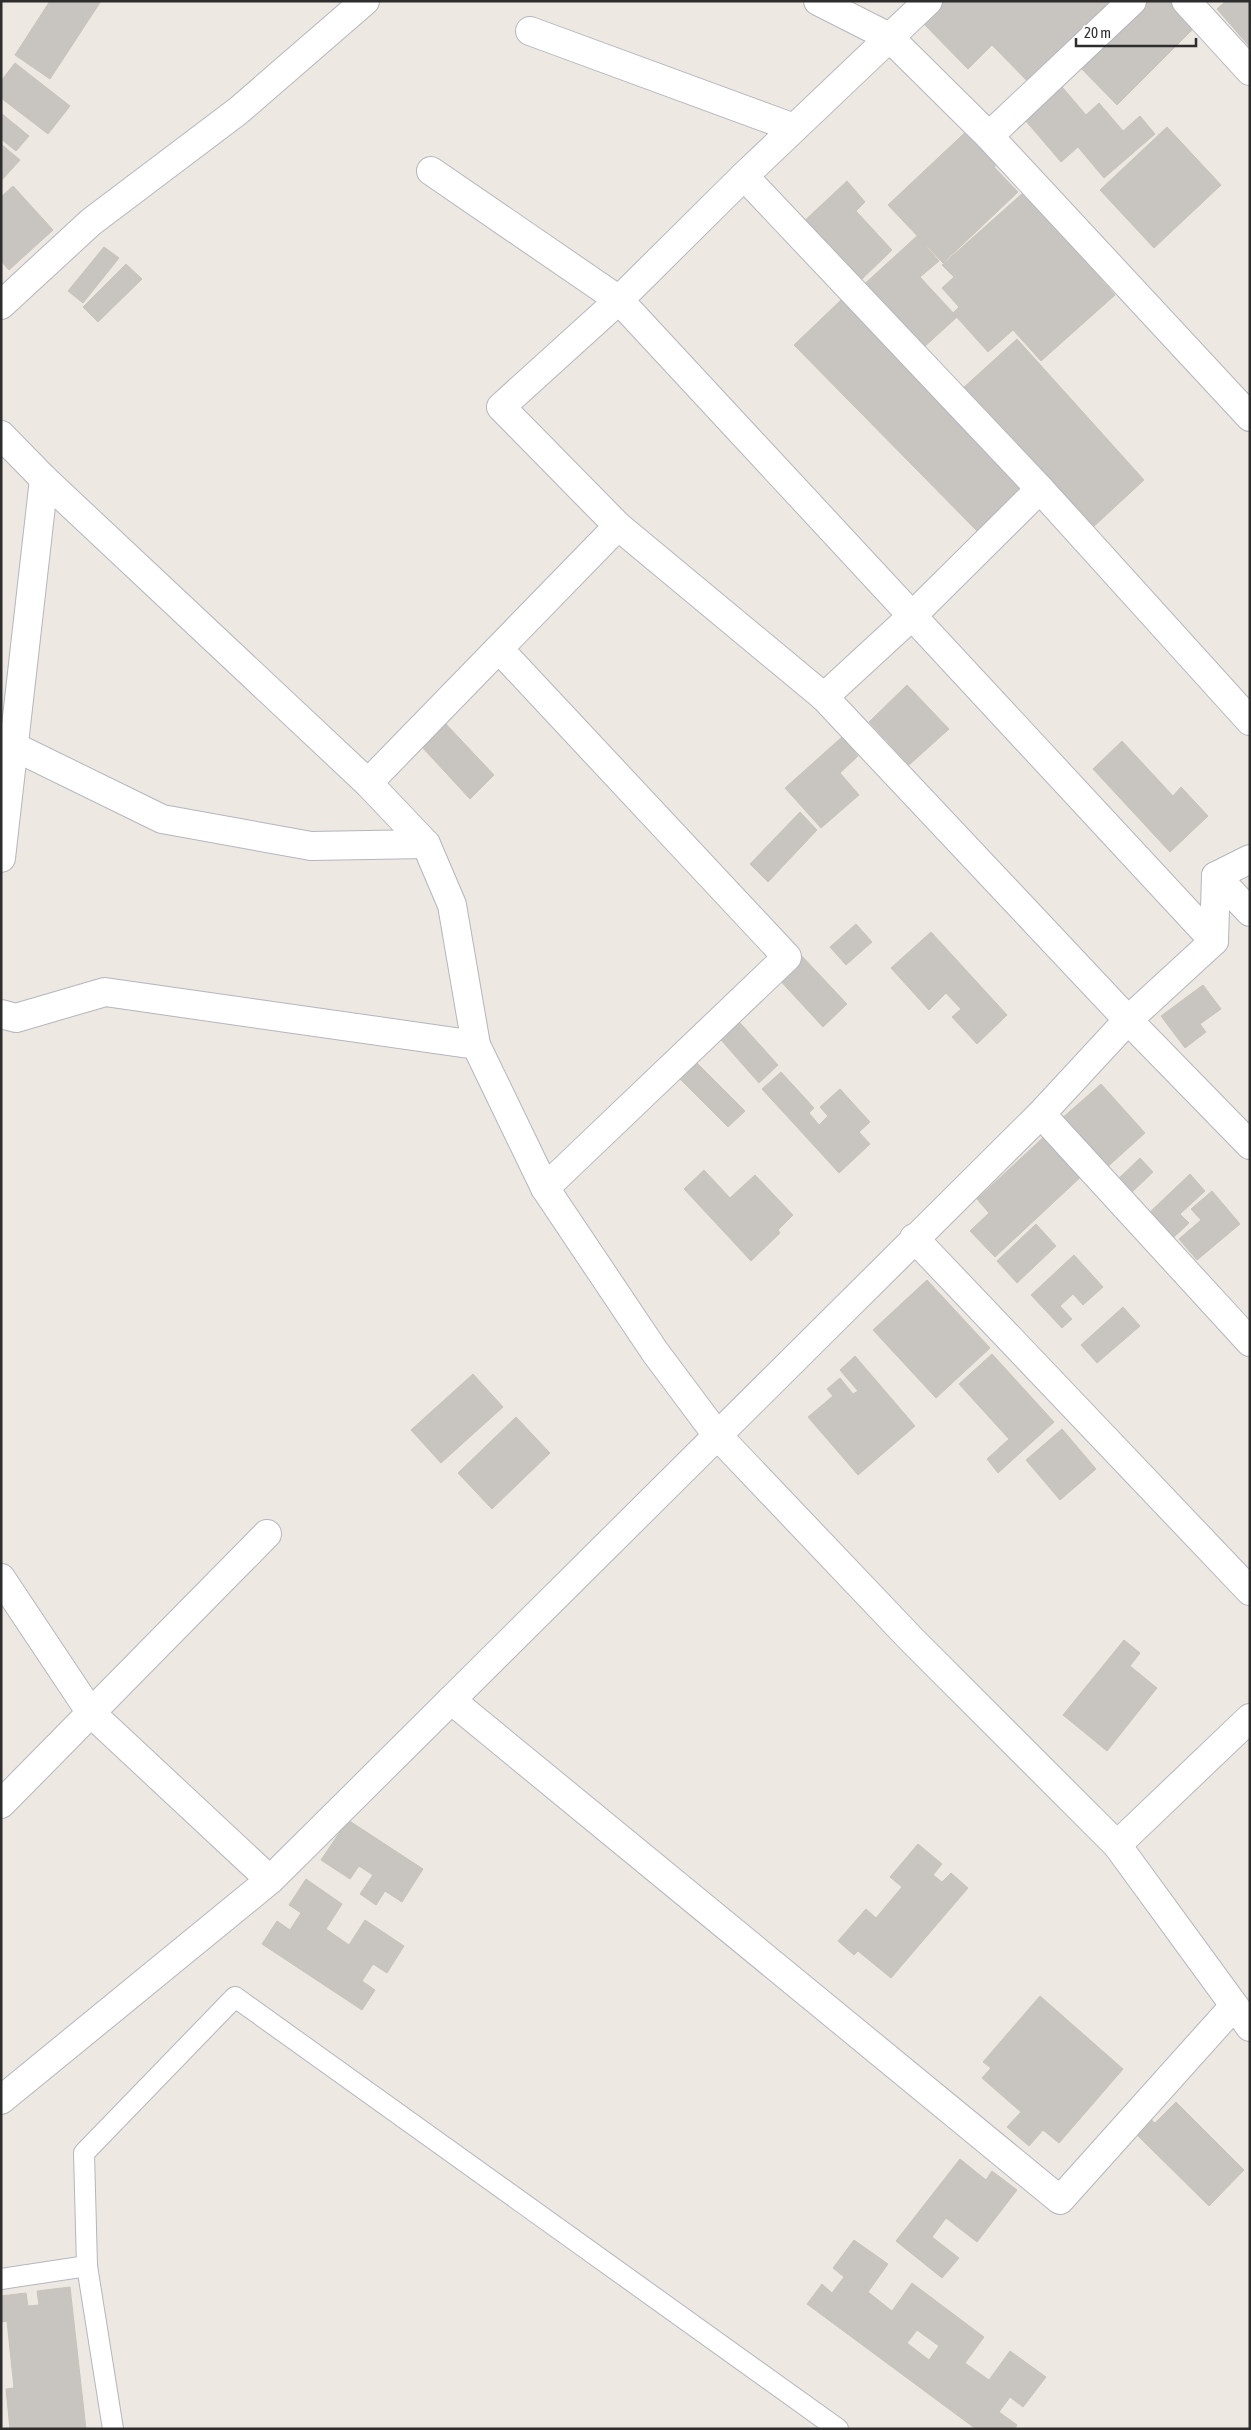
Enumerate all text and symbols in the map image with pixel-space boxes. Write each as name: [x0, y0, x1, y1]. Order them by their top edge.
scale bar: [1076, 15, 1196, 47]
text: 20 m: [1084, 24, 1111, 41]

